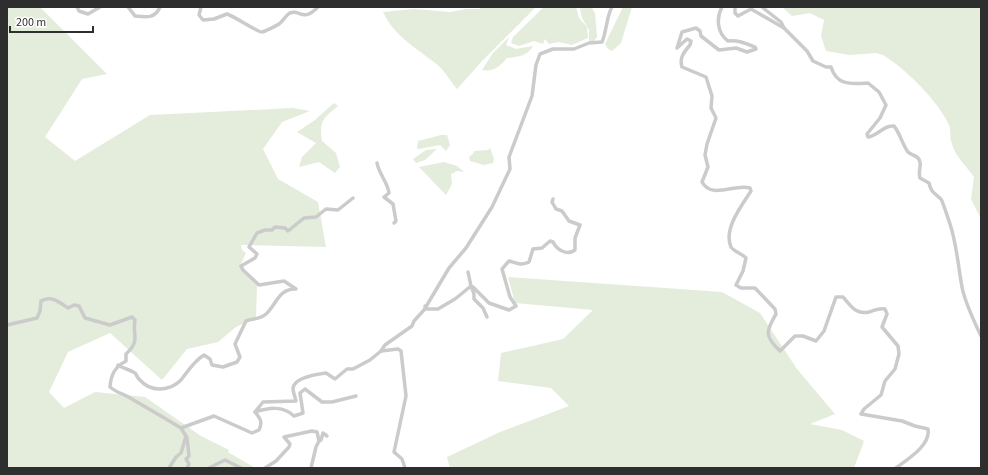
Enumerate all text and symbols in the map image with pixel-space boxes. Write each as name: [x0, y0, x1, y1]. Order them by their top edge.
scale bar: [10, 8, 93, 34]
text: 200 m: [16, 14, 46, 31]

